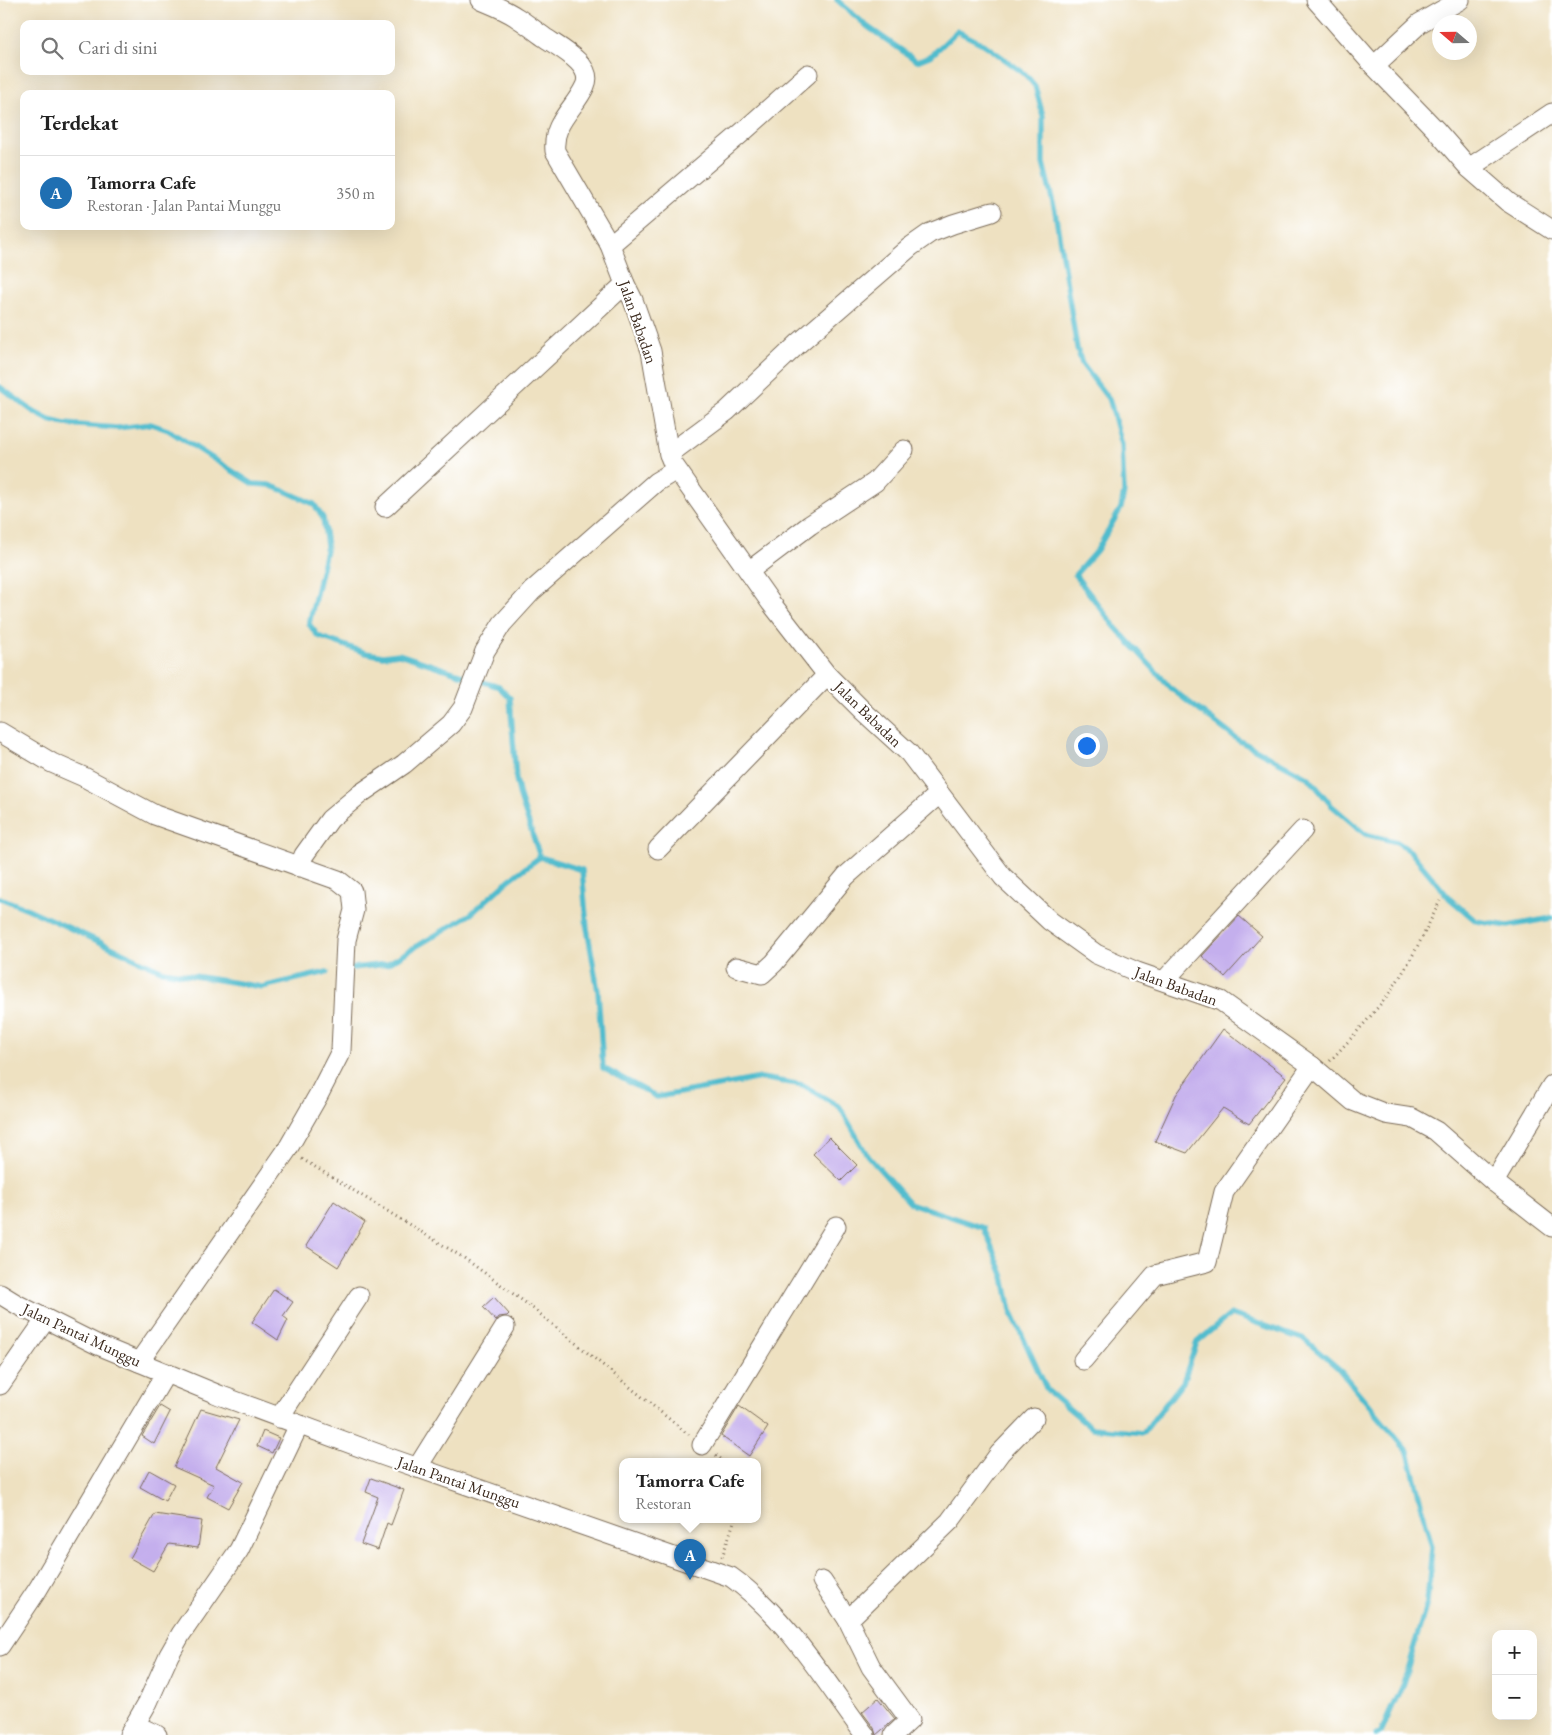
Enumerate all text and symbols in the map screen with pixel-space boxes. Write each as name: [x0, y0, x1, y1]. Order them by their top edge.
north arrow: [1432, 15, 1477, 60]
search box: [20, 20, 395, 75]
icon: search: [38, 34, 66, 62]
text: Cari di sini: [78, 35, 157, 60]
text: Terdekat: [40, 109, 118, 136]
text: Tamorra Cafe: [87, 170, 196, 195]
text: A: [50, 183, 62, 204]
text: 350 m: [336, 183, 375, 204]
text: Restoran · Jalan Pantai Munggu: [87, 195, 281, 216]
street label: Jalan Babadan: [613, 276, 662, 367]
street label: Jalan Babadan: [828, 675, 907, 752]
your location: [1074, 733, 1100, 759]
street label: Jalan Babadan: [1130, 961, 1221, 1011]
street label: Jalan Pantai Munggu: [17, 1297, 145, 1372]
street label: Jalan Pantai Munggu: [393, 1450, 524, 1513]
popup: [619, 1458, 761, 1523]
text: Tamorra Cafe: [636, 1468, 744, 1493]
text: Restoran: [636, 1493, 692, 1514]
pin: A: [674, 1539, 706, 1580]
map controls: [1492, 1630, 1537, 1720]
button: +: [1492, 1630, 1537, 1675]
button: −: [1492, 1675, 1537, 1720]

